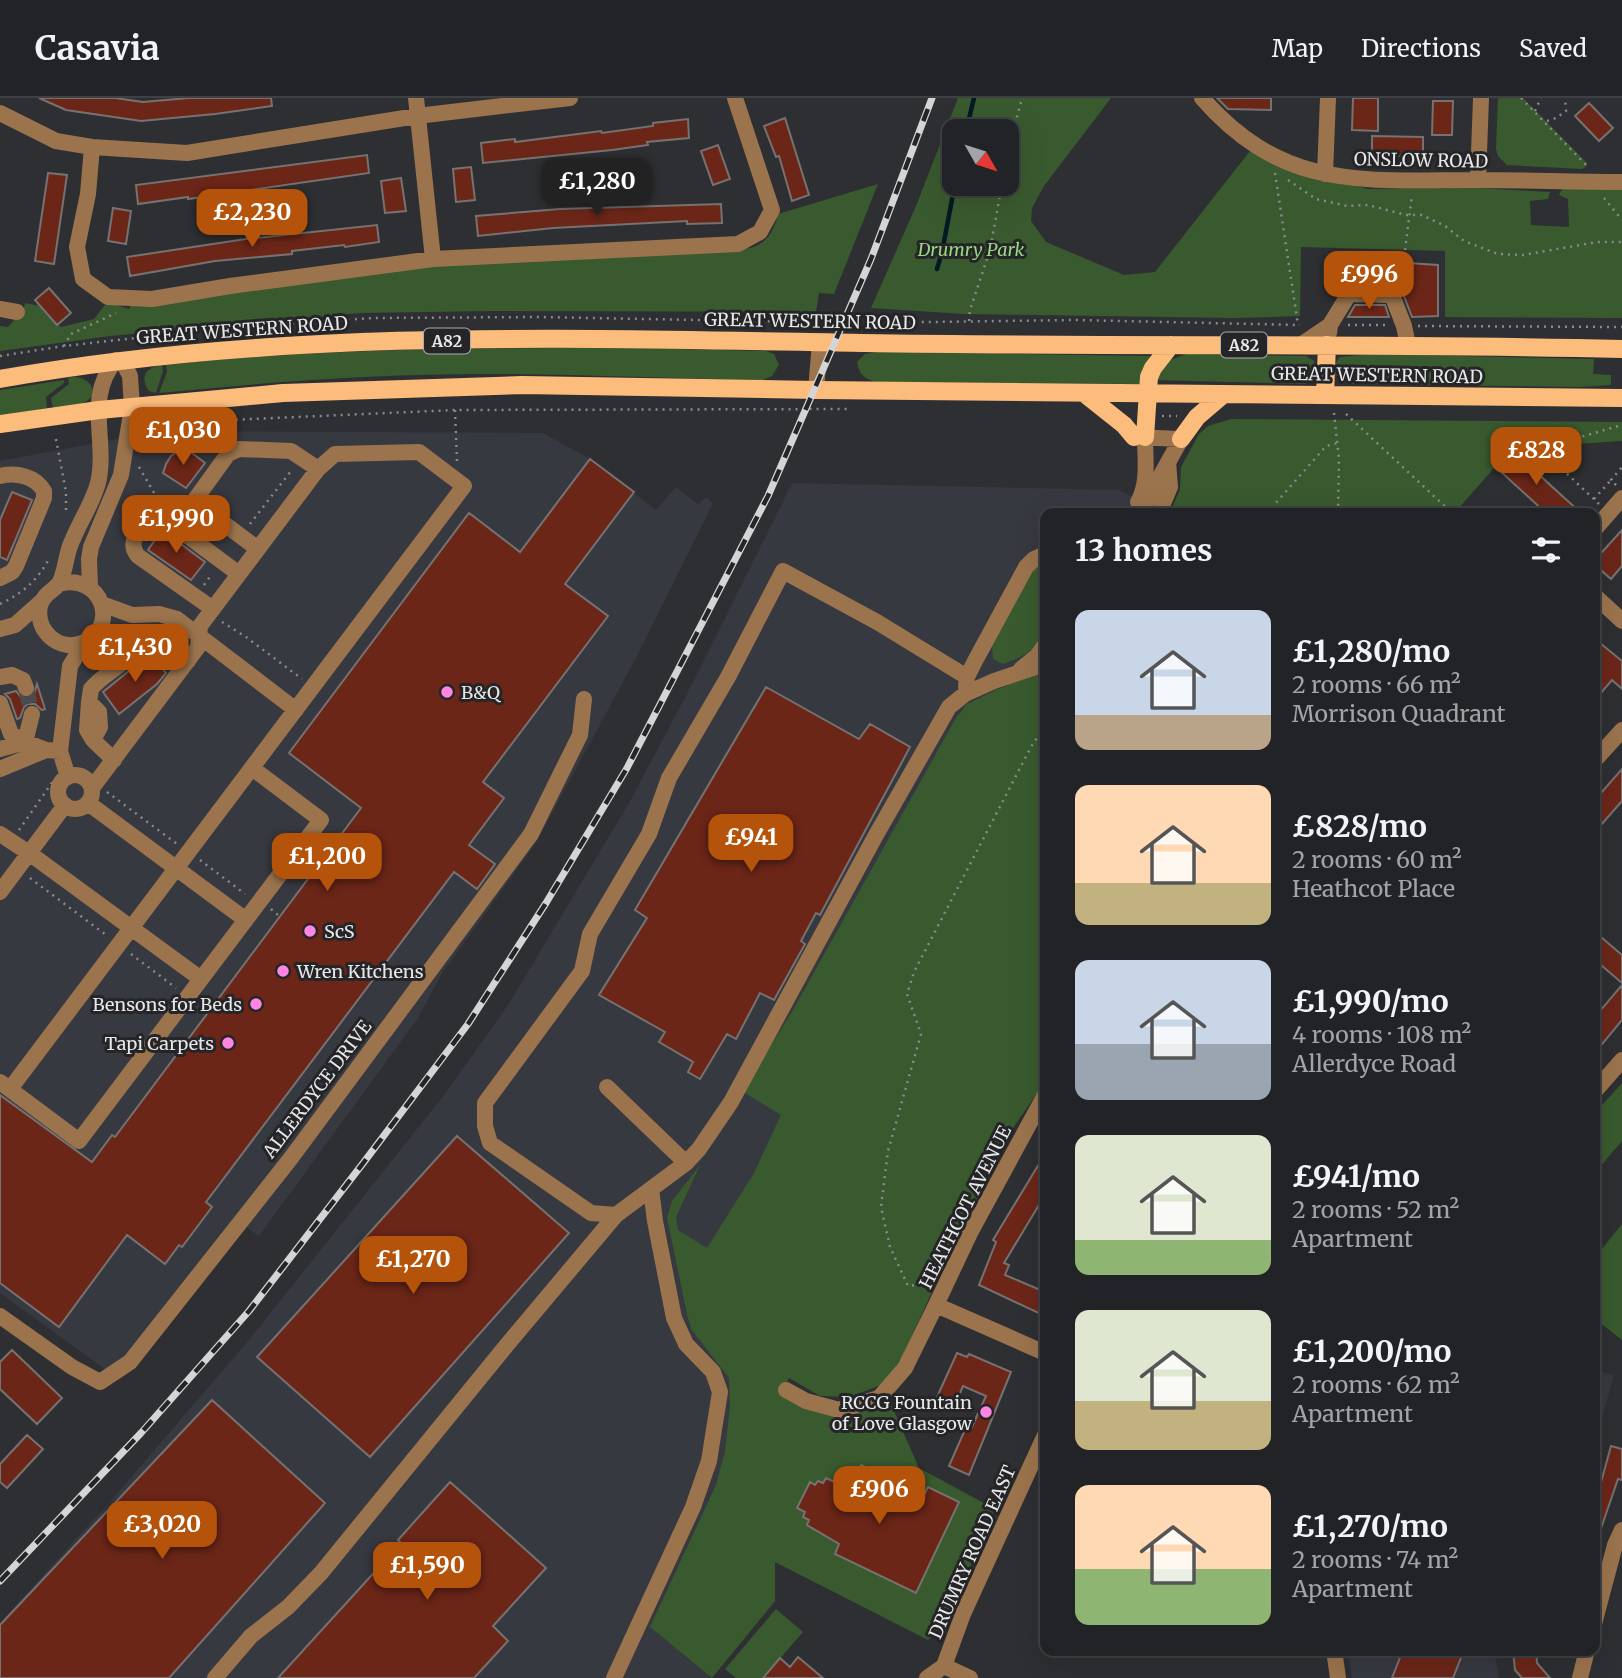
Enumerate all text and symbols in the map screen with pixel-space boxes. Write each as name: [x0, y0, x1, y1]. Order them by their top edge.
text: Casavia: [35, 28, 160, 69]
text: Map: [1272, 33, 1323, 64]
text: Directions: [1361, 33, 1481, 64]
text: Saved: [1519, 33, 1587, 64]
north arrow: [942, 119, 1018, 196]
map controls: [942, 119, 1019, 196]
street label: ONSLOW ROAD: [1354, 147, 1488, 173]
pin: £1,280: [540, 158, 654, 218]
text: £1,280: [558, 166, 636, 195]
pin: £2,230: [195, 190, 309, 249]
text: £2,230: [212, 197, 292, 226]
park label: Drumry Park: [917, 238, 1024, 261]
pin: £996: [1328, 252, 1410, 311]
text: £996: [1340, 259, 1398, 288]
street label: GREAT WESTERN ROAD: [704, 308, 916, 334]
street label: GREAT WESTERN ROAD: [136, 311, 348, 349]
road number: A82: [424, 328, 470, 354]
road number: A82: [1221, 332, 1267, 358]
street label: GREAT WESTERN ROAD: [1271, 362, 1483, 388]
pin: £1,030: [126, 408, 240, 467]
text: £1,030: [145, 415, 221, 444]
pin: £828: [1495, 428, 1577, 487]
text: £828: [1506, 435, 1566, 464]
pin: £1,990: [119, 496, 233, 555]
text: £1,990: [138, 503, 214, 532]
text: 13 homes: [1075, 531, 1213, 569]
icon: filters: [1527, 531, 1565, 569]
pin: £1,430: [78, 624, 192, 684]
text: £1,430: [98, 632, 172, 661]
text: £1,280/mo: [1292, 632, 1450, 670]
icon: home: [1131, 638, 1215, 722]
text: 2 rooms · 66 m²: [1292, 670, 1461, 699]
place label: B&Q: [461, 681, 502, 704]
marker: B&Q: [439, 684, 455, 700]
text: Morrison Quadrant: [1292, 699, 1506, 728]
text: £828/mo: [1292, 807, 1427, 845]
icon: home: [1131, 813, 1215, 897]
pin: £941: [710, 814, 792, 874]
text: £941: [724, 822, 778, 851]
pin: £1,200: [270, 834, 384, 893]
text: £1,200: [288, 841, 366, 870]
text: 2 rooms · 60 m²: [1292, 845, 1462, 874]
text: Heathcot Place: [1292, 874, 1455, 903]
place label: ScS: [324, 920, 355, 943]
marker: ScS: [302, 923, 318, 939]
place label: Wren Kitchens: [296, 960, 424, 983]
marker: Wren Kitchens: [275, 963, 291, 979]
text: £1,990/mo: [1292, 982, 1449, 1020]
icon: home: [1131, 988, 1215, 1072]
place label: Bensons for Beds: [92, 993, 242, 1016]
marker: Bensons for Beds: [248, 996, 264, 1012]
street label: ALLERDYCE DRIVE: [257, 1015, 377, 1163]
text: 4 rooms · 108 m²: [1292, 1020, 1471, 1049]
place label: Tapi Carpets: [105, 1032, 214, 1055]
marker: Tapi Carpets: [220, 1035, 236, 1051]
text: Allerdyce Road: [1292, 1049, 1456, 1078]
street label: HEATHCOT AVENUE: [914, 1121, 1016, 1292]
text: £941/mo: [1292, 1157, 1420, 1195]
icon: home: [1131, 1163, 1215, 1247]
text: 2 rooms · 52 m²: [1292, 1195, 1459, 1224]
text: Apartment: [1292, 1224, 1413, 1253]
pin: £1,270: [356, 1236, 470, 1296]
text: £1,270: [375, 1244, 451, 1273]
text: £1,200/mo: [1292, 1332, 1451, 1370]
icon: home: [1131, 1338, 1215, 1422]
text: 2 rooms · 62 m²: [1292, 1370, 1460, 1399]
place label: RCCG Fountain of Love Glasgow: [832, 1391, 973, 1435]
text: Apartment: [1292, 1399, 1413, 1428]
marker: RCCG Fountain of Love Glasgow: [978, 1404, 994, 1420]
street label: DRUMRY ROAD EAST: [923, 1461, 1021, 1642]
pin: £906: [838, 1466, 920, 1526]
text: £906: [849, 1474, 909, 1503]
pin: £3,020: [105, 1502, 219, 1561]
text: £1,270/mo: [1292, 1507, 1448, 1545]
text: £3,020: [123, 1509, 201, 1538]
icon: home: [1131, 1513, 1215, 1597]
pin: £1,590: [370, 1542, 484, 1602]
text: 2 rooms · 74 m²: [1292, 1545, 1458, 1574]
text: £1,590: [389, 1550, 465, 1579]
text: Apartment: [1292, 1574, 1413, 1603]

